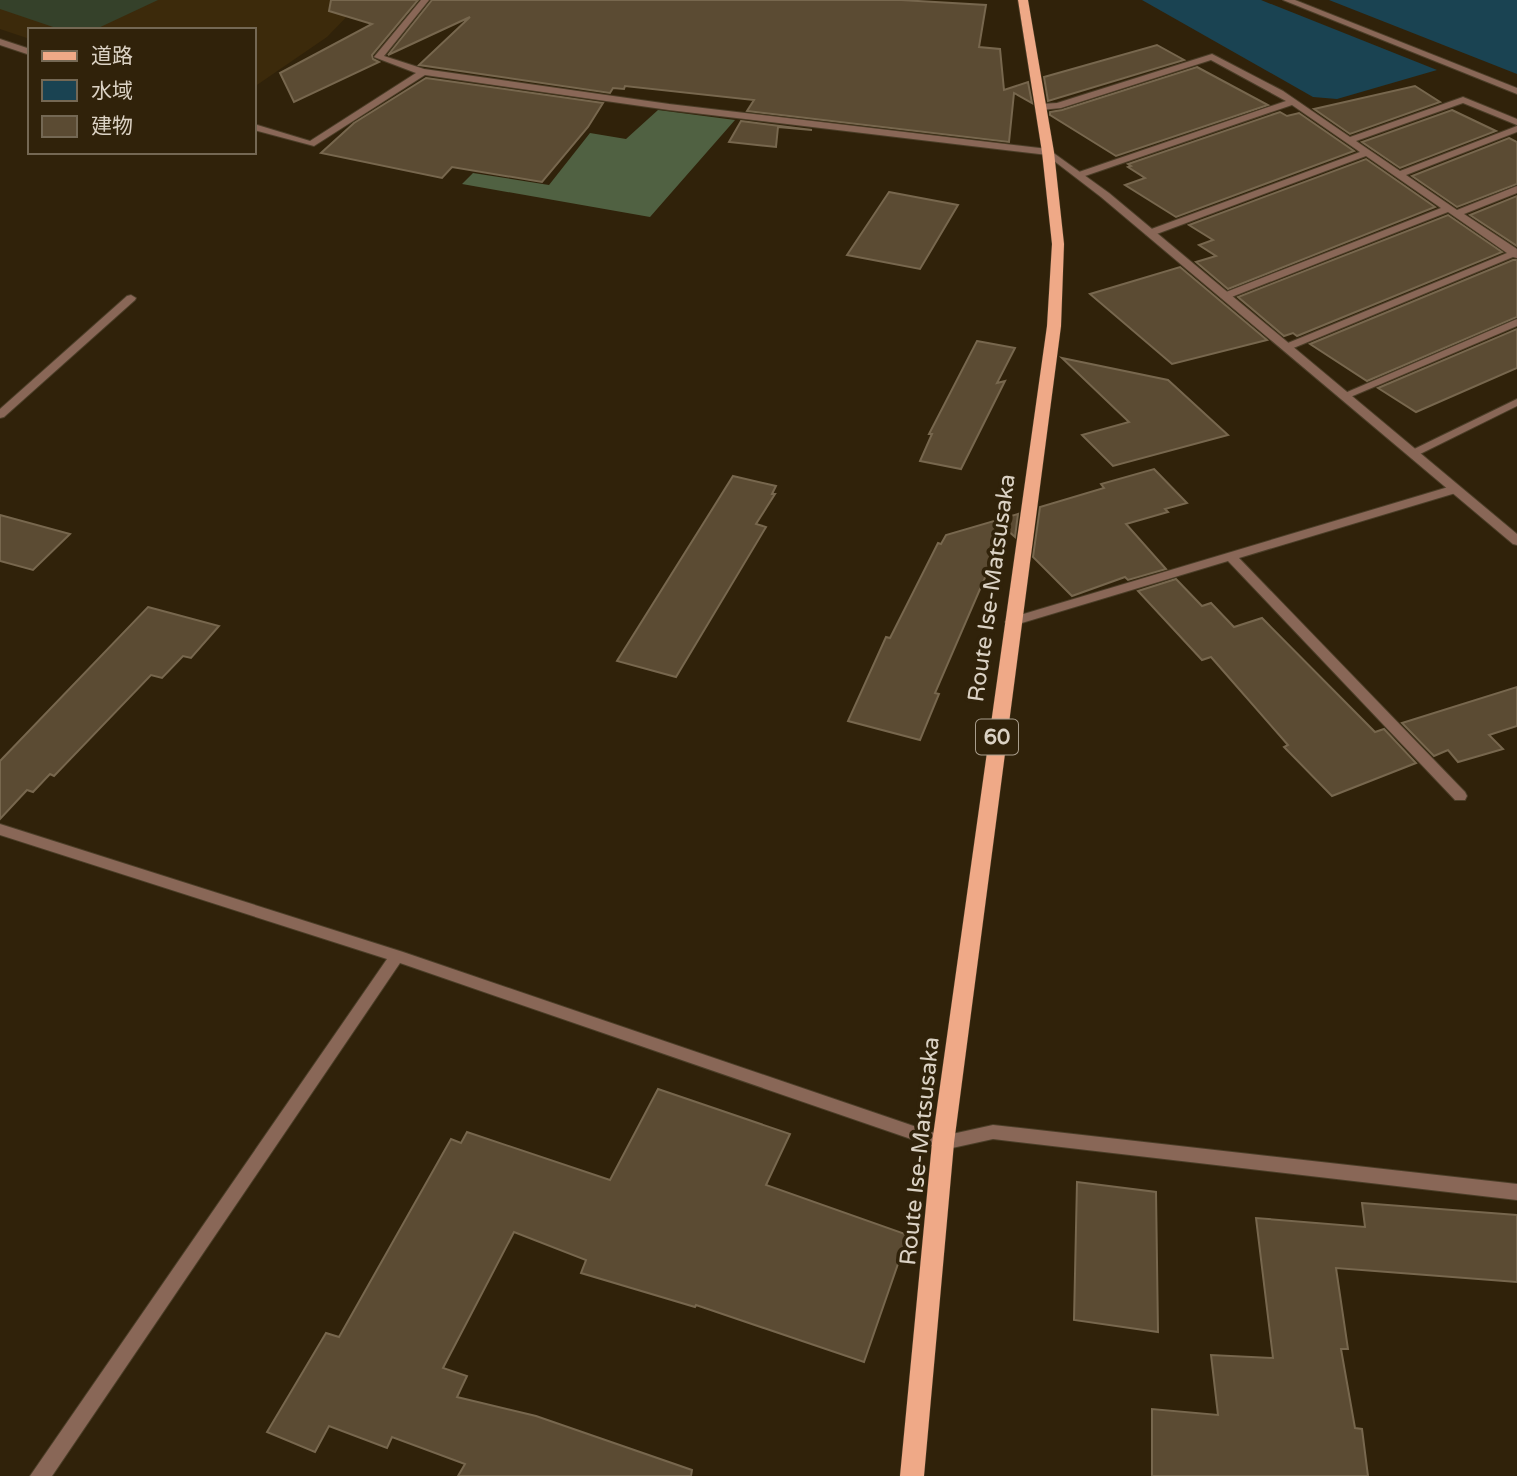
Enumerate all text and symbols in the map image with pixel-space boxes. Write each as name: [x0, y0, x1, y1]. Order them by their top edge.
legend: [28, 28, 256, 154]
text: 道路: [91, 44, 133, 69]
text: 水域: [91, 79, 133, 104]
text: 建物: [91, 114, 133, 139]
street label: Route Ise-Matsusaka: [962, 472, 1022, 704]
road number: 60: [976, 720, 1018, 754]
street label: Route Ise-Matsusaka: [894, 1035, 946, 1267]

